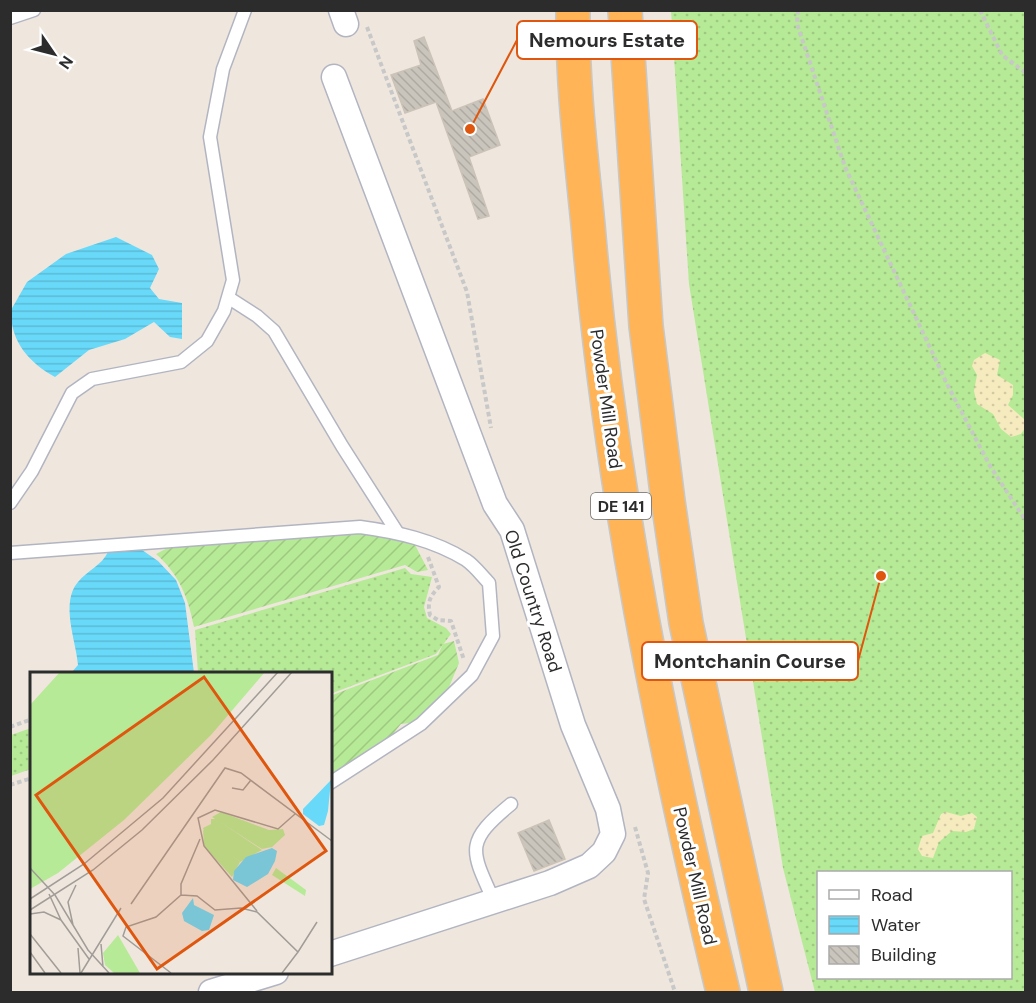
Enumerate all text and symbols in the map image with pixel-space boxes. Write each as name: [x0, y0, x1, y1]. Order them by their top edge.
callout: Nemours Estate: [517, 21, 697, 59]
north arrow: [24, 24, 84, 84]
text: Nemours Estate: [529, 27, 685, 53]
text: N: [54, 52, 78, 73]
street label: Powder Mill Road: [584, 328, 628, 470]
road number: DE 141: [591, 493, 651, 519]
street label: Old Country Road: [499, 527, 567, 675]
callout: Montchanin Course: [642, 642, 858, 680]
text: Montchanin Course: [654, 648, 846, 674]
inset map: [30, 672, 332, 973]
street label: Powder Mill Road: [667, 805, 723, 947]
legend: [817, 871, 1012, 979]
text: Road: [871, 883, 913, 907]
text: Water: [871, 913, 921, 937]
text: Building: [871, 943, 936, 967]

